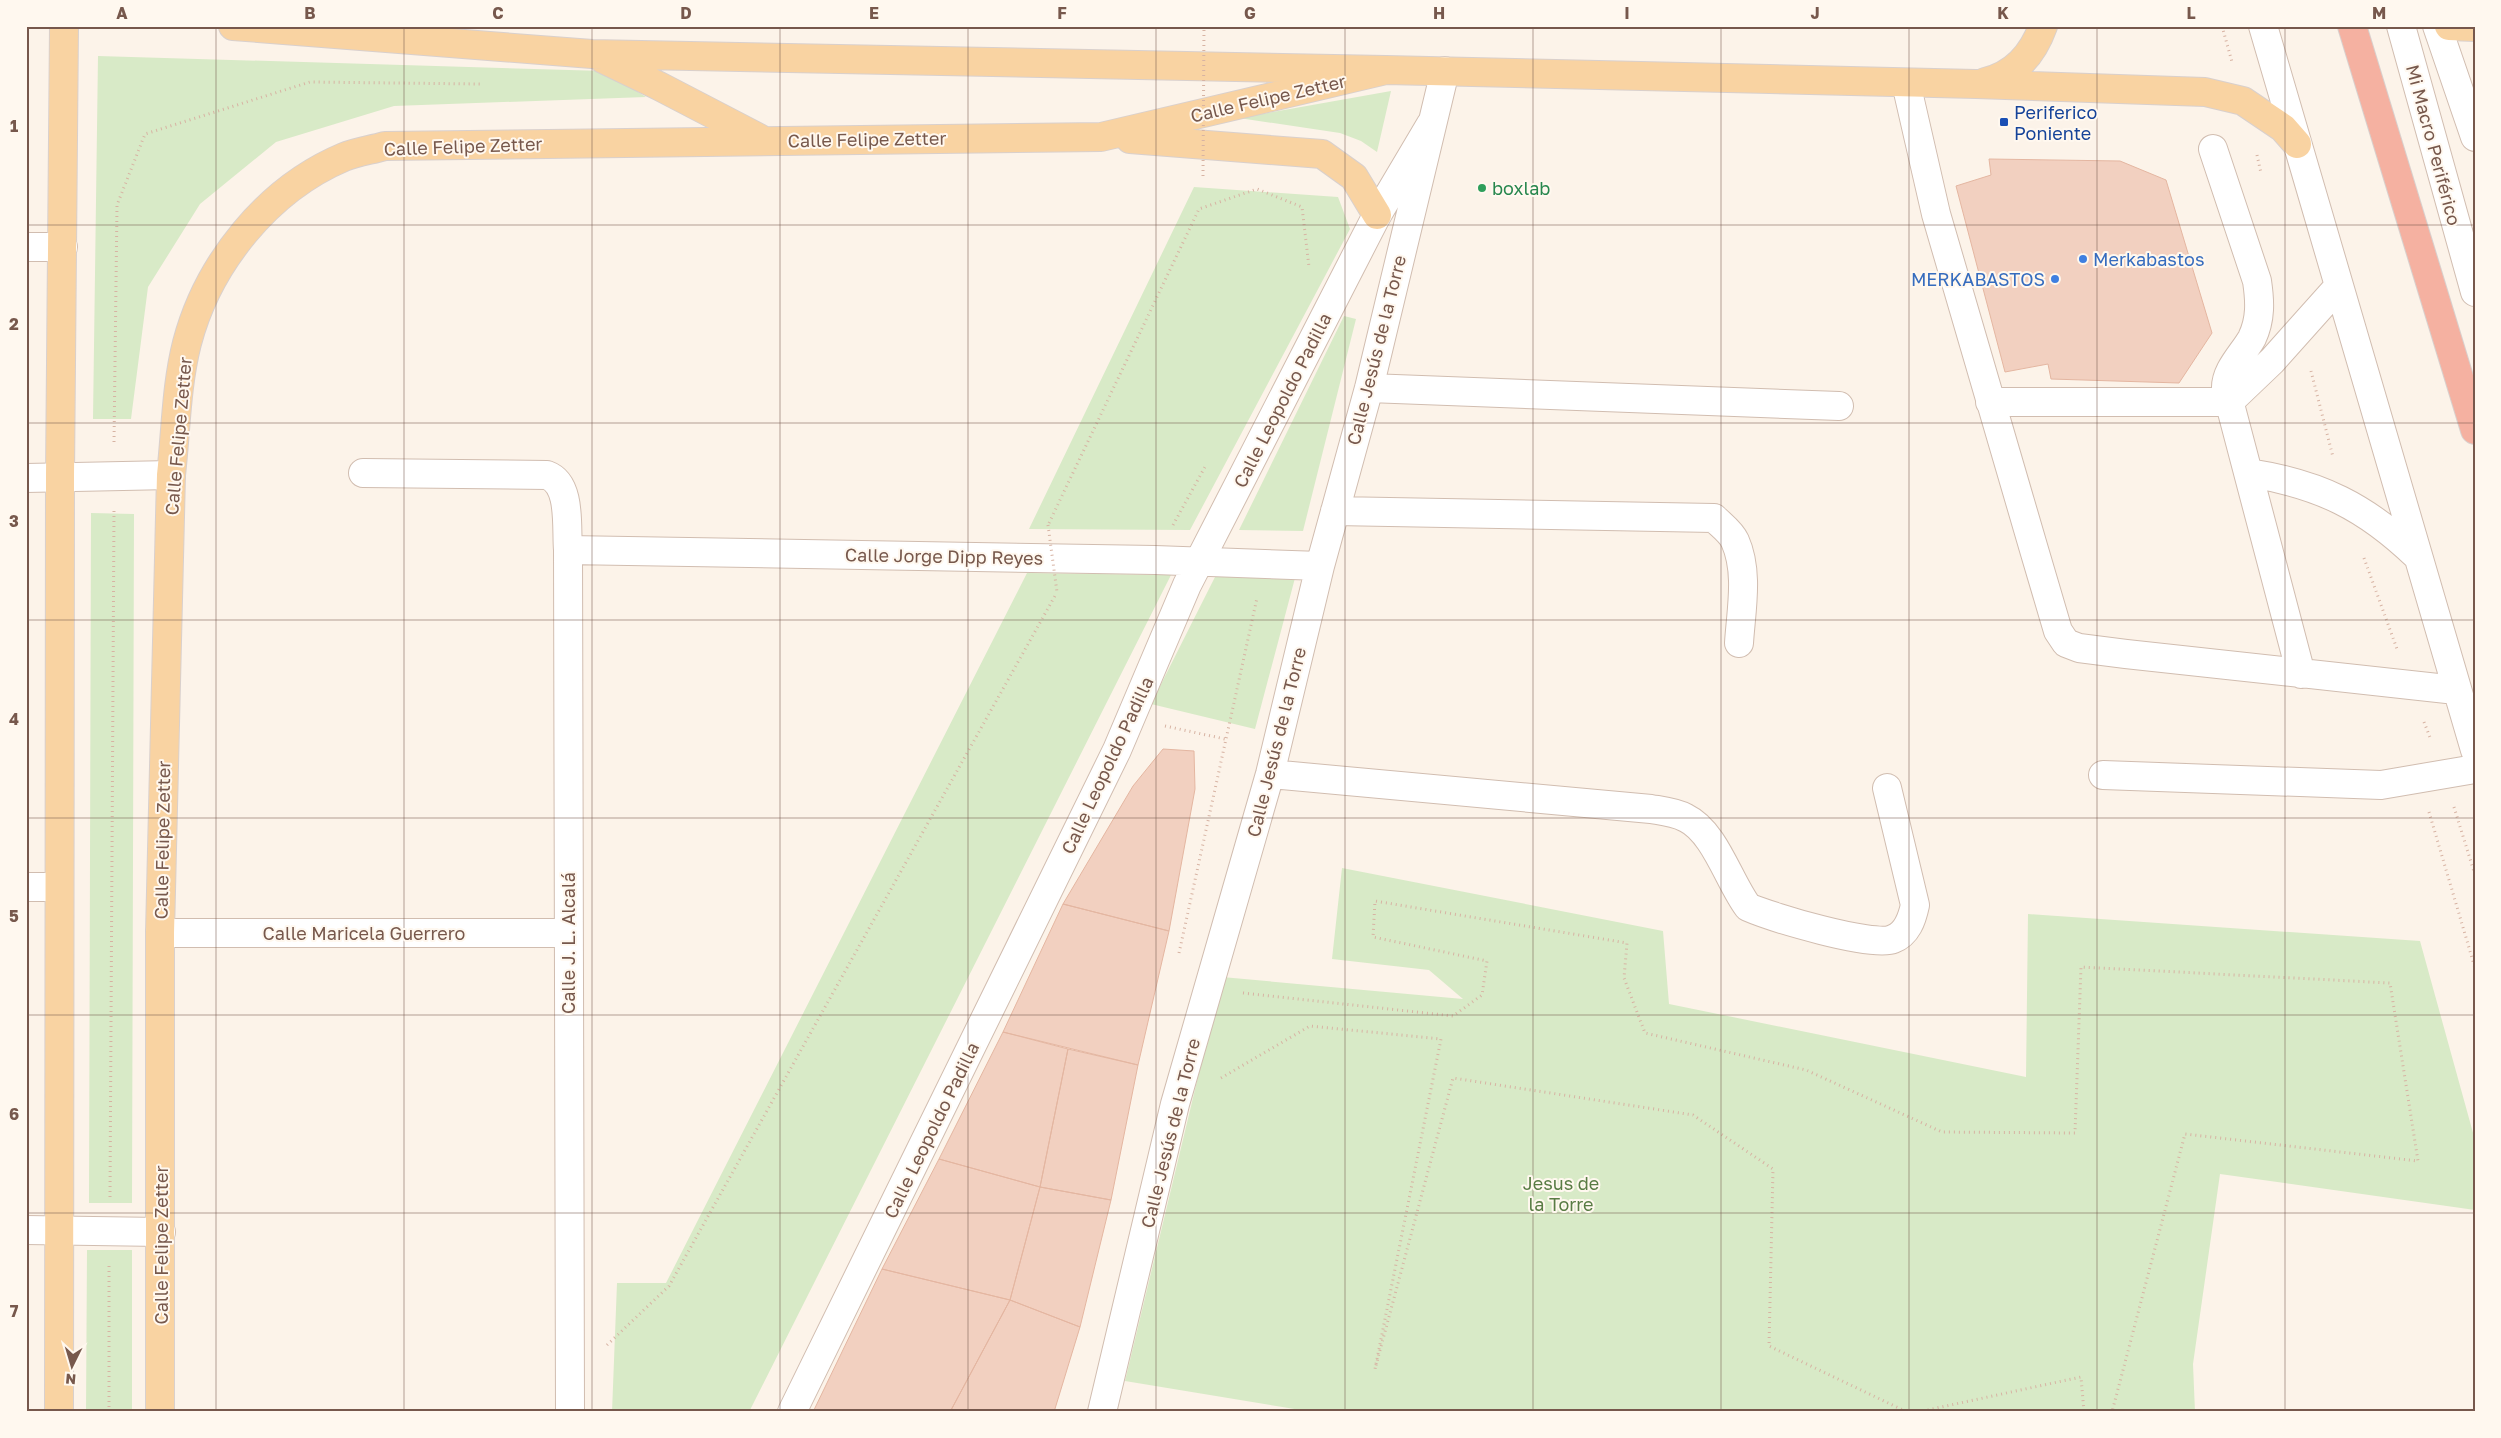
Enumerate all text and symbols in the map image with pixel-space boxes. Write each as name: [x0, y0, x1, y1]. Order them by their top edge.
text: A: [116, 3, 128, 23]
text: B: [304, 3, 316, 23]
text: C: [492, 3, 504, 23]
text: D: [680, 3, 692, 23]
text: E: [869, 3, 879, 23]
text: F: [1057, 3, 1067, 23]
text: G: [1244, 3, 1256, 23]
text: H: [1433, 3, 1445, 23]
text: I: [1624, 3, 1630, 23]
text: J: [1810, 3, 1820, 23]
text: K: [1997, 3, 2009, 23]
text: L: [2186, 3, 2196, 23]
text: M: [2372, 3, 2386, 23]
street label: Mi Macro Periférico: [2402, 62, 2466, 228]
street label: Calle Felipe Zetter: [1188, 69, 1348, 127]
place label: Periferico Poniente: [2014, 101, 2097, 144]
text: 1: [10, 116, 18, 136]
marker: Periferico Poniente: [1998, 116, 2010, 128]
street label: Calle Felipe Zetter: [787, 127, 947, 151]
street label: Calle Felipe Zetter: [383, 132, 543, 160]
place label: boxlab: [1492, 177, 1550, 199]
marker: boxlab: [1476, 182, 1488, 194]
place label: Merkabastos: [2093, 248, 2204, 270]
street label: Calle Jesús de la Torre: [1342, 253, 1410, 447]
marker: Merkabastos: [2077, 253, 2089, 265]
place label: MERKABASTOS: [1911, 268, 2045, 290]
marker: MERKABASTOS: [2049, 273, 2061, 285]
street label: Calle Leopoldo Padilla: [1228, 309, 1336, 491]
text: 2: [9, 314, 19, 334]
street label: Calle Felipe Zetter: [160, 356, 196, 516]
text: 3: [9, 511, 19, 531]
street label: Calle Jorge Dipp Reyes: [845, 543, 1043, 569]
street label: Calle Jesús de la Torre: [1242, 645, 1310, 839]
street label: Calle Leopoldo Padilla: [1056, 673, 1158, 857]
text: 4: [9, 709, 19, 729]
street label: Calle Felipe Zetter: [150, 760, 174, 920]
street label: Calle J. L. Alcalá: [557, 872, 579, 1014]
text: 5: [9, 906, 19, 926]
street label: Calle Maricela Guerrero: [263, 922, 465, 944]
street label: Calle Jesús de la Torre: [1136, 1036, 1204, 1230]
street label: Calle Leopoldo Padilla: [879, 1038, 983, 1222]
text: 6: [9, 1104, 19, 1124]
street label: Calle Felipe Zetter: [150, 1166, 172, 1324]
park label: Jesus de la Torre: [1523, 1172, 1599, 1215]
text: 7: [10, 1301, 19, 1321]
north arrow: [48, 1340, 98, 1390]
text: N: [65, 1371, 77, 1388]

